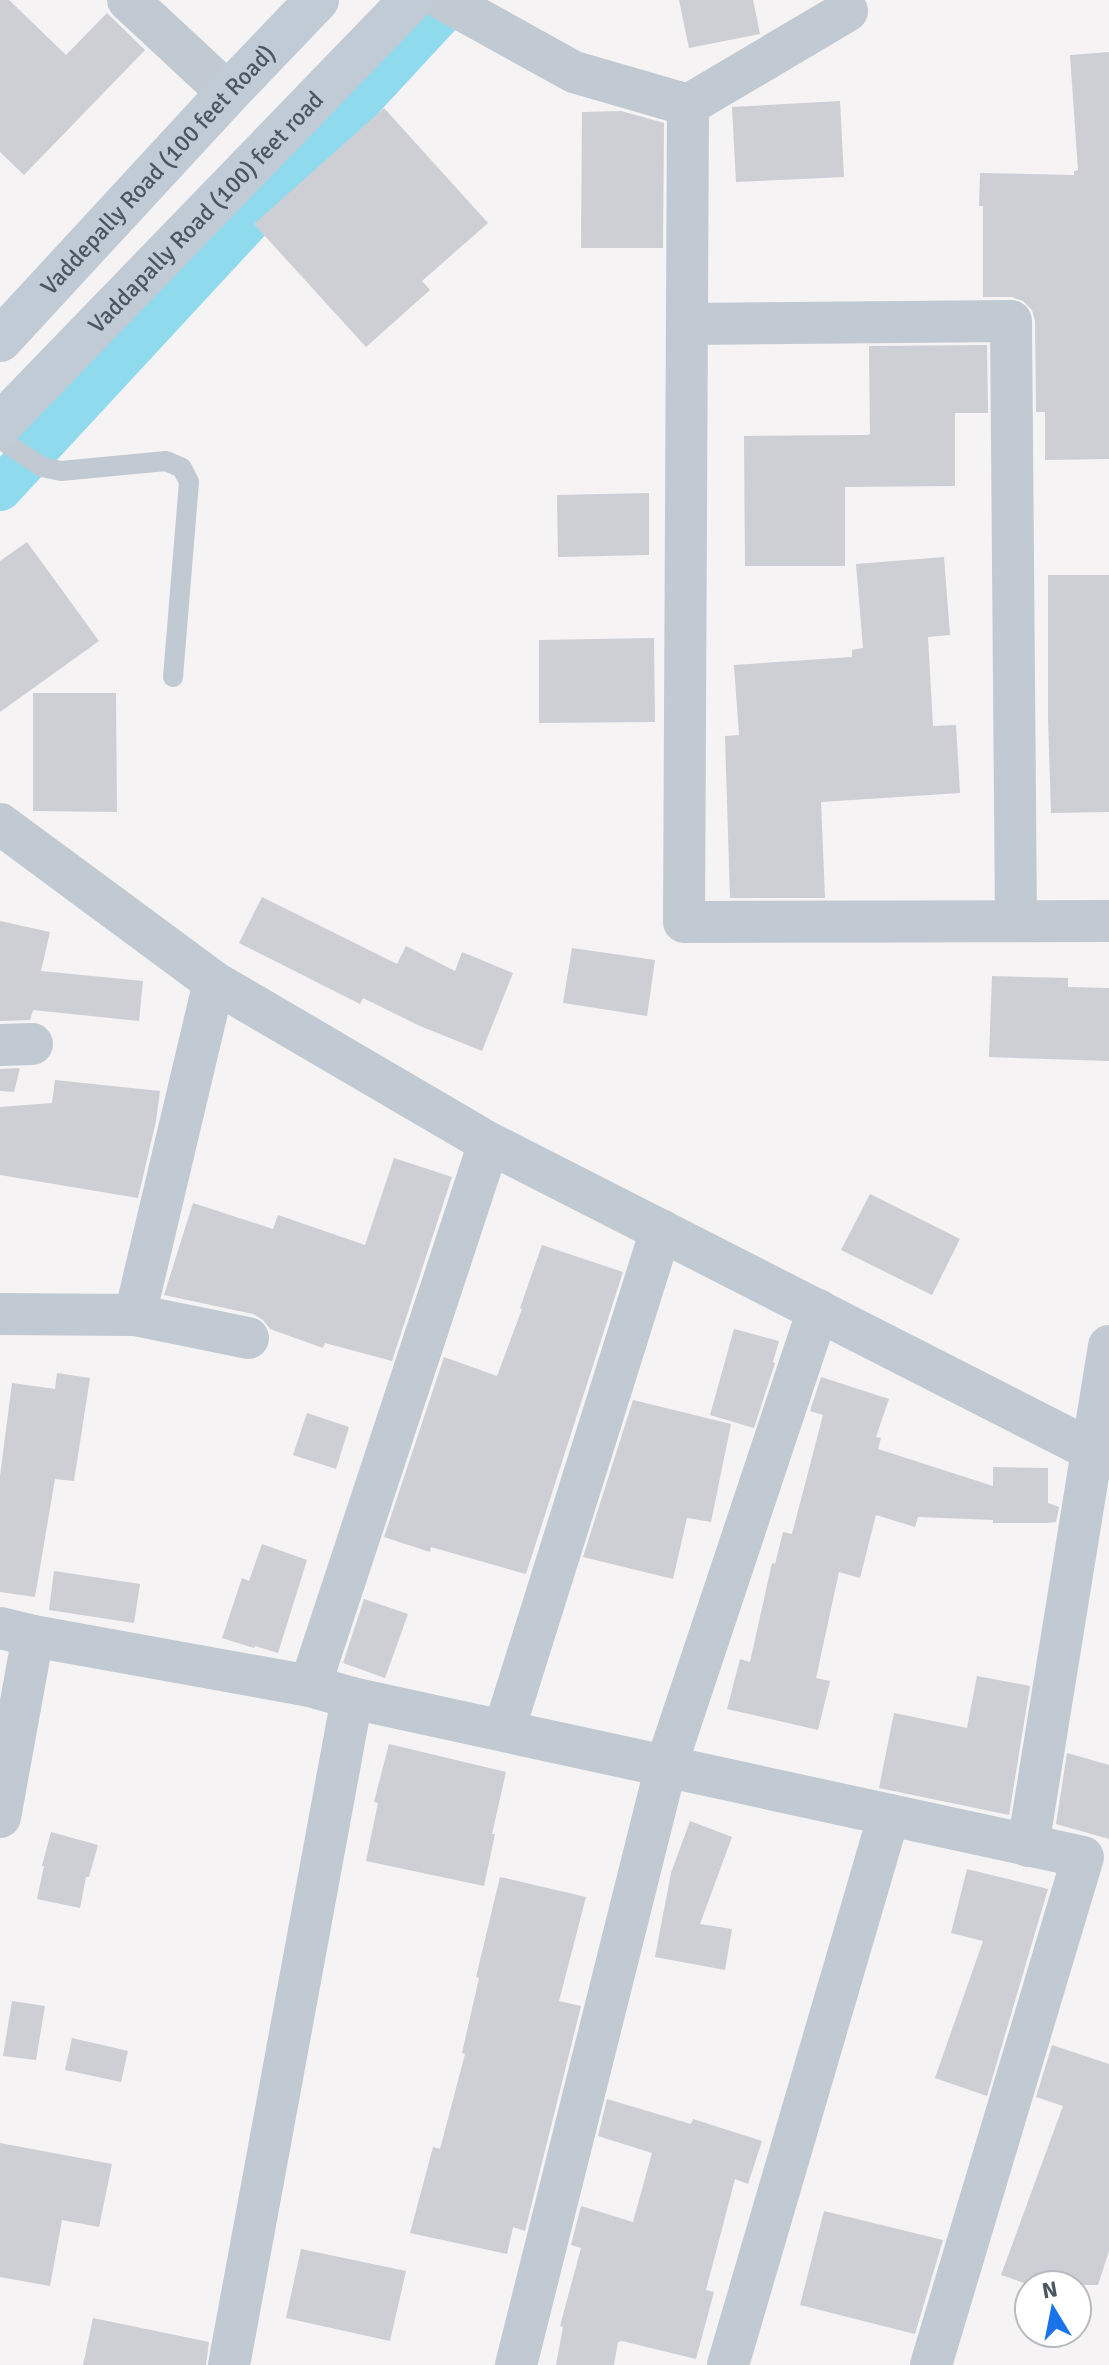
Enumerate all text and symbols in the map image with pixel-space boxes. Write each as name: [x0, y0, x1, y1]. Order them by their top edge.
street label: Vaddepally Road (100 feet Road): [34, 38, 281, 301]
street label: Vaddapally Road (100) feet road: [82, 85, 330, 340]
north arrow: [1013, 2269, 1093, 2349]
text: N: [1040, 2275, 1059, 2304]

